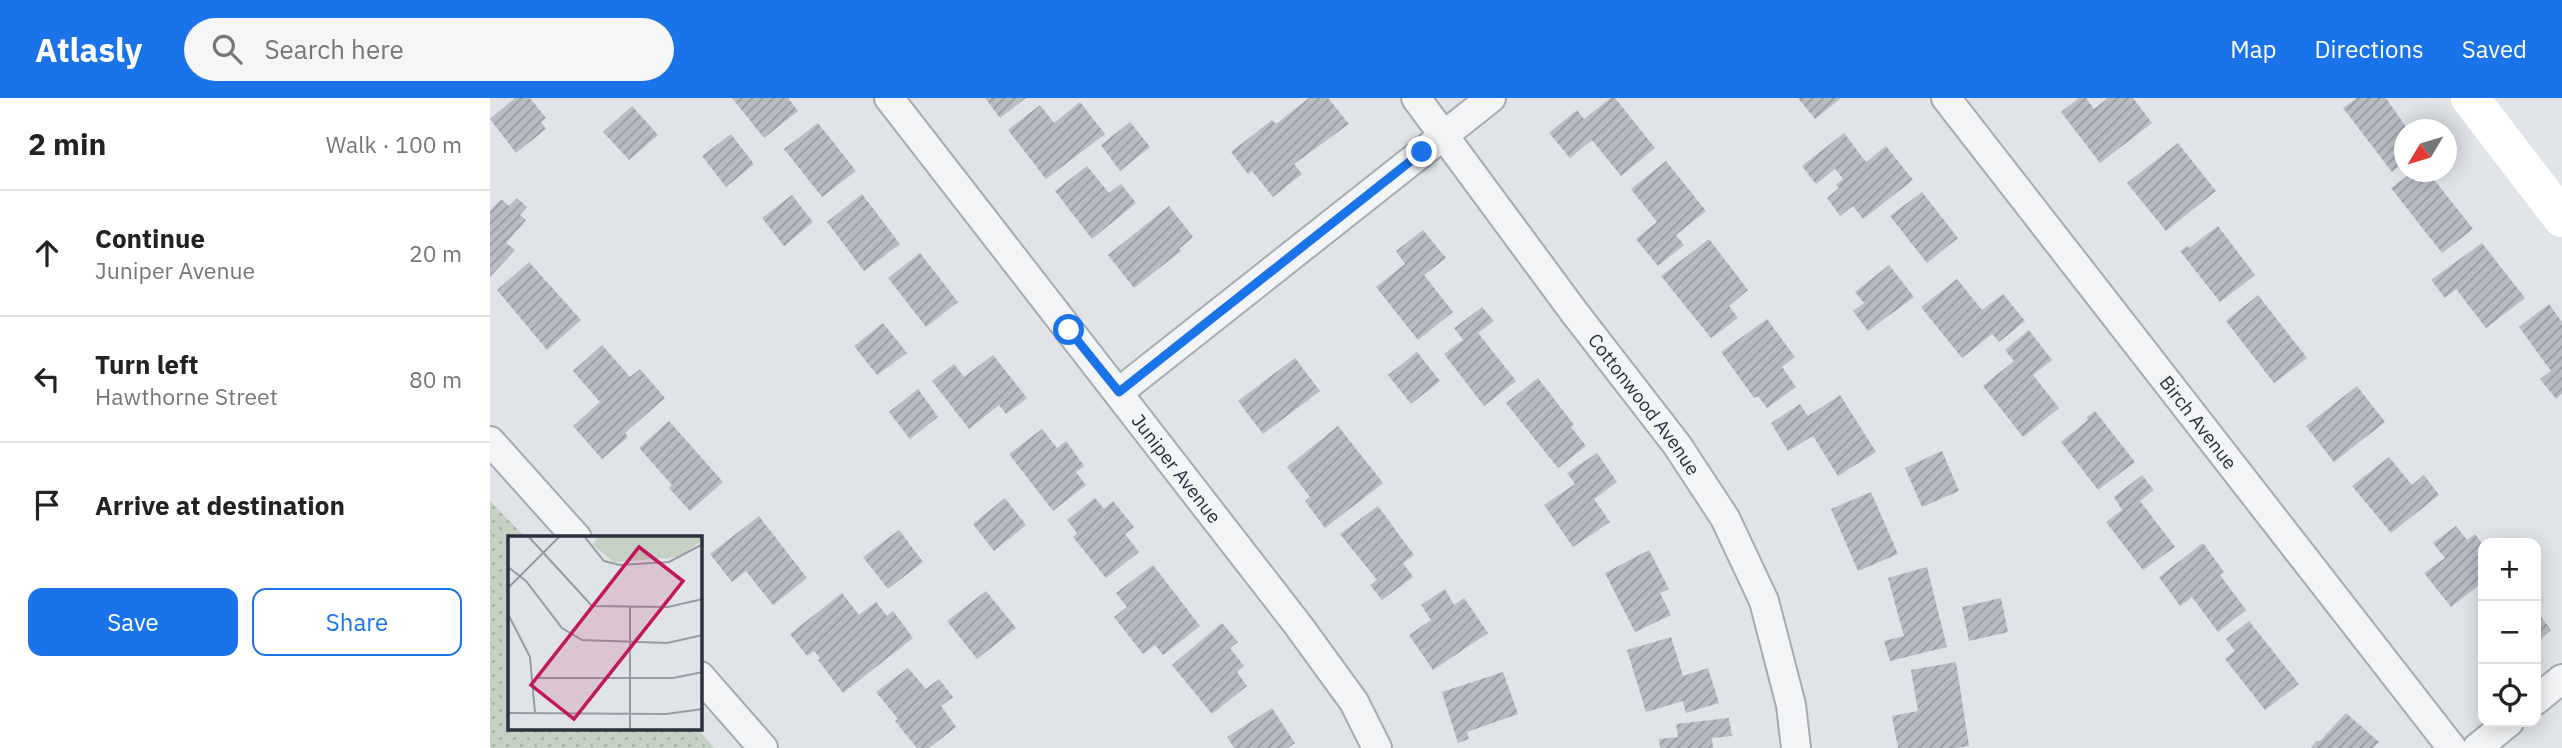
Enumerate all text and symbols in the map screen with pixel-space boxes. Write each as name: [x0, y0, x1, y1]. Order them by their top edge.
search box: [184, 18, 674, 81]
text: Atlasly: [35, 28, 142, 71]
icon: search: [208, 30, 246, 68]
text: Search here: [264, 32, 404, 66]
text: Map: [2230, 33, 2276, 65]
text: Directions: [2314, 33, 2424, 65]
text: Saved: [2462, 33, 2527, 65]
north arrow: [2394, 119, 2457, 182]
text: 2 min: [28, 124, 106, 163]
text: Walk · 100 m: [326, 129, 462, 159]
route end: [1406, 136, 1437, 167]
text: Continue: [95, 221, 205, 255]
icon: ahead: [28, 234, 66, 272]
text: 20 m: [409, 238, 462, 268]
text: Juniper Avenue: [95, 255, 255, 285]
route start: [1053, 314, 1084, 345]
street label: Cottonwood Avenue: [1583, 328, 1705, 480]
text: Turn left: [95, 347, 198, 381]
icon: left: [28, 360, 66, 398]
text: 80 m: [409, 364, 462, 394]
street label: Birch Avenue: [2154, 371, 2242, 474]
text: Hawthorne Street: [95, 381, 278, 411]
street label: Juniper Avenue: [1126, 409, 1227, 528]
icon: arrive: [28, 486, 66, 524]
text: Arrive at destination: [95, 488, 345, 522]
inset map: [508, 536, 702, 730]
map controls: [2478, 538, 2541, 727]
button: +: [2478, 538, 2541, 601]
button: Save: [28, 588, 238, 656]
button: Share: [252, 588, 462, 656]
button: −: [2478, 601, 2541, 664]
button: locate: [2478, 664, 2541, 727]

